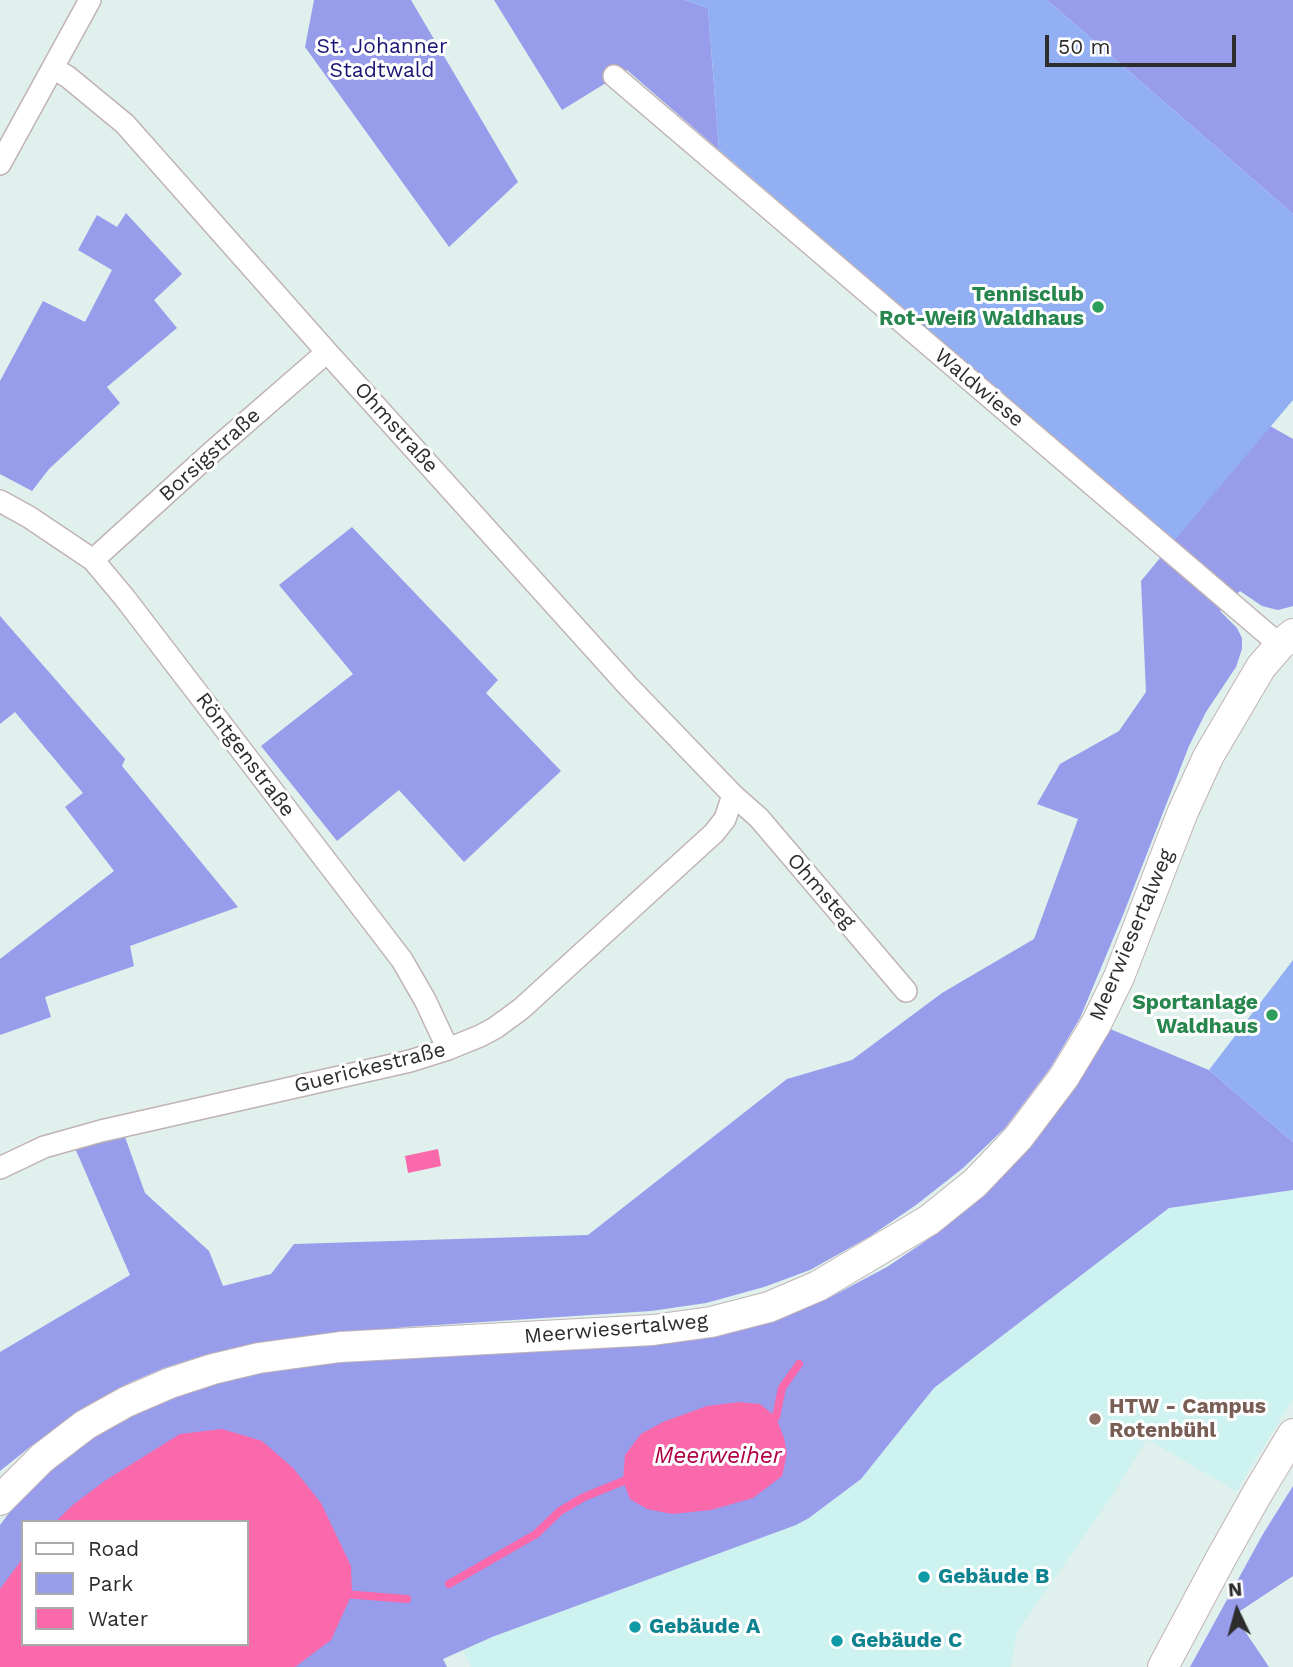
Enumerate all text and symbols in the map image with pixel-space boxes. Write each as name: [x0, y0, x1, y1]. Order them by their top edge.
scale bar: [1048, 21, 1239, 65]
park label: St. Johanner Stadtwald: [317, 34, 447, 84]
text: 50 m: [1058, 34, 1110, 59]
place label: Tennisclub Rot-Weiß Waldhaus: [879, 282, 1084, 332]
marker: Tennisclub Rot-Weiß Waldhaus: [1090, 299, 1106, 315]
street label: Waldwiese: [929, 343, 1029, 433]
street label: Ohmstraße: [349, 377, 443, 479]
street label: Borsigstraße: [154, 403, 266, 507]
street label: Röntgenstraße: [190, 688, 300, 822]
street label: Meerwiesertalweg: [1084, 845, 1180, 1025]
street label: Ohmsteg: [781, 848, 861, 934]
place label: Sportanlage Waldhaus: [1132, 990, 1258, 1040]
marker: Sportanlage Waldhaus: [1264, 1007, 1280, 1023]
street label: Guerickestraße: [292, 1037, 448, 1099]
street label: Meerwiesertalweg: [523, 1308, 709, 1350]
place label: HTW - Campus Rotenbühl: [1109, 1394, 1266, 1444]
marker: HTW - Campus Rotenbühl: [1087, 1411, 1103, 1427]
water label: Meerweiher: [654, 1442, 782, 1470]
legend: [21, 1520, 248, 1646]
text: Road: [88, 1536, 139, 1561]
place label: Gebäude B: [938, 1564, 1049, 1590]
marker: Gebäude B: [916, 1569, 932, 1585]
text: Park: [88, 1571, 133, 1596]
north arrow: [1202, 1576, 1272, 1646]
text: N: [1227, 1578, 1243, 1602]
text: Water: [88, 1606, 148, 1631]
place label: Gebäude A: [649, 1614, 760, 1640]
marker: Gebäude A: [627, 1619, 643, 1635]
place label: Gebäude C: [851, 1628, 962, 1654]
marker: Gebäude C: [829, 1633, 845, 1649]

